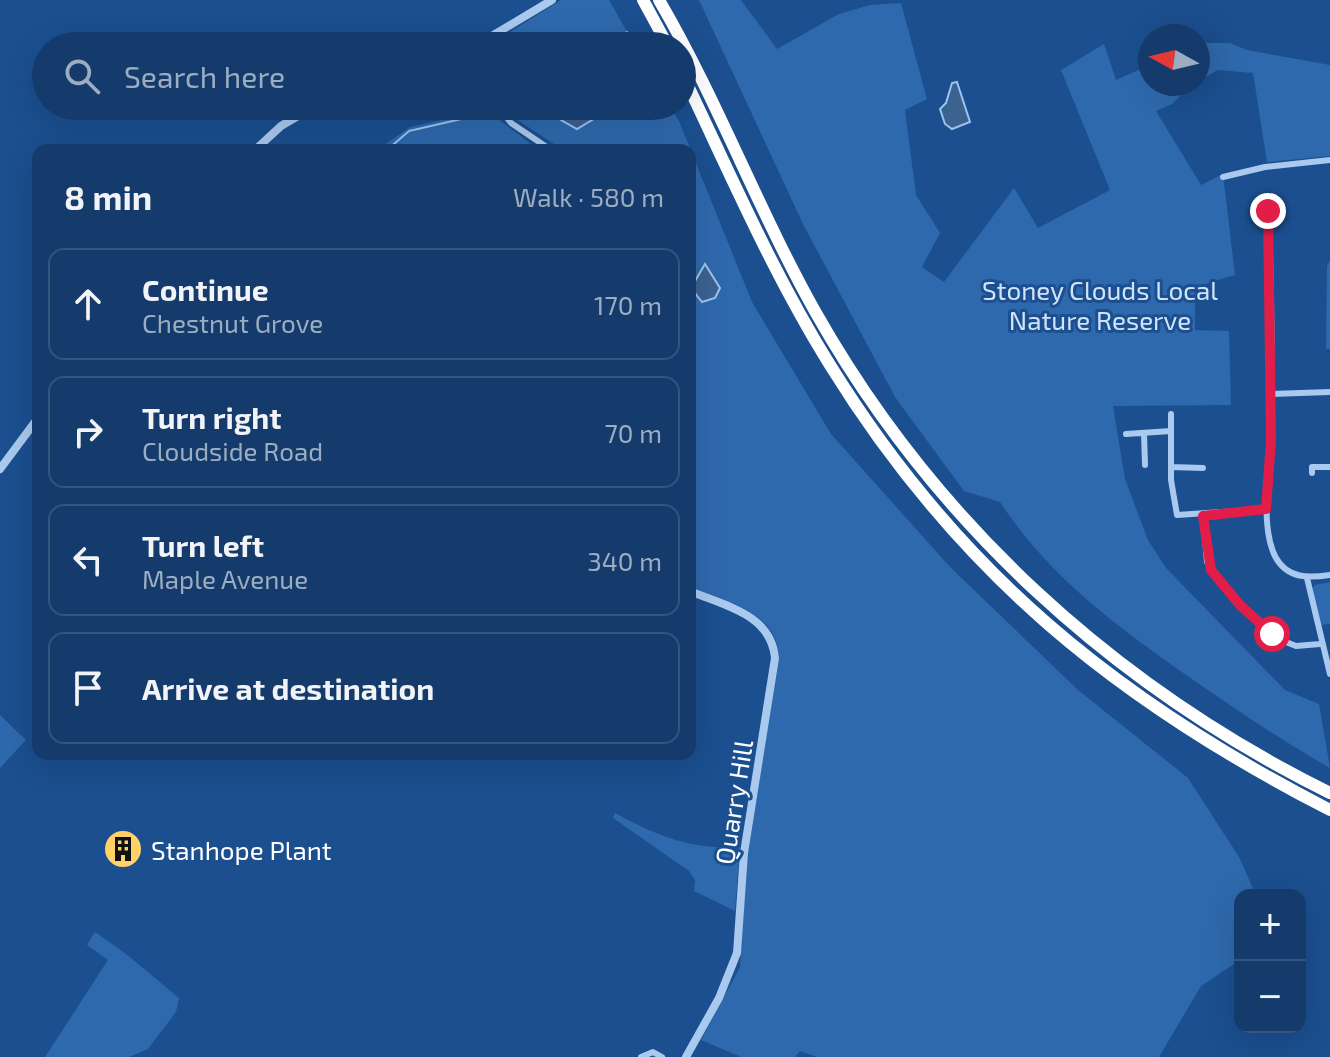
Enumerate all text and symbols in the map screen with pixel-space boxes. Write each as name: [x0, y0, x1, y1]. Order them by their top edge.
north arrow: [1138, 24, 1210, 96]
search box: [32, 32, 696, 120]
icon: search: [60, 54, 104, 98]
text: Search here: [124, 58, 285, 94]
text: 8 min: [64, 176, 152, 217]
text: Walk · 580 m: [513, 181, 664, 212]
route end: [1250, 193, 1286, 229]
text: Continue: [142, 271, 269, 307]
park label: Stoney Clouds Local Nature Reserve: [982, 274, 1218, 335]
icon: ahead: [66, 282, 110, 326]
text: 170 m: [594, 289, 662, 320]
text: Chestnut Grove: [142, 307, 323, 338]
text: Turn right: [142, 399, 282, 435]
icon: right: [66, 410, 110, 454]
text: 70 m: [604, 417, 662, 448]
text: Cloudside Road: [142, 435, 323, 466]
text: Turn left: [142, 527, 264, 563]
icon: left: [66, 538, 110, 582]
text: 340 m: [587, 545, 662, 576]
text: Maple Avenue: [142, 563, 308, 594]
route start: [1254, 616, 1290, 652]
icon: arrive: [66, 666, 110, 710]
text: Arrive at destination: [142, 670, 434, 706]
street label: Quarry Hill: [708, 737, 758, 866]
building icon: Stanhope Plant: [102, 828, 144, 870]
place label: Stanhope Plant: [151, 834, 332, 865]
map controls: [1234, 889, 1306, 1033]
button: +: [1234, 889, 1306, 961]
button: −: [1234, 961, 1306, 1033]

